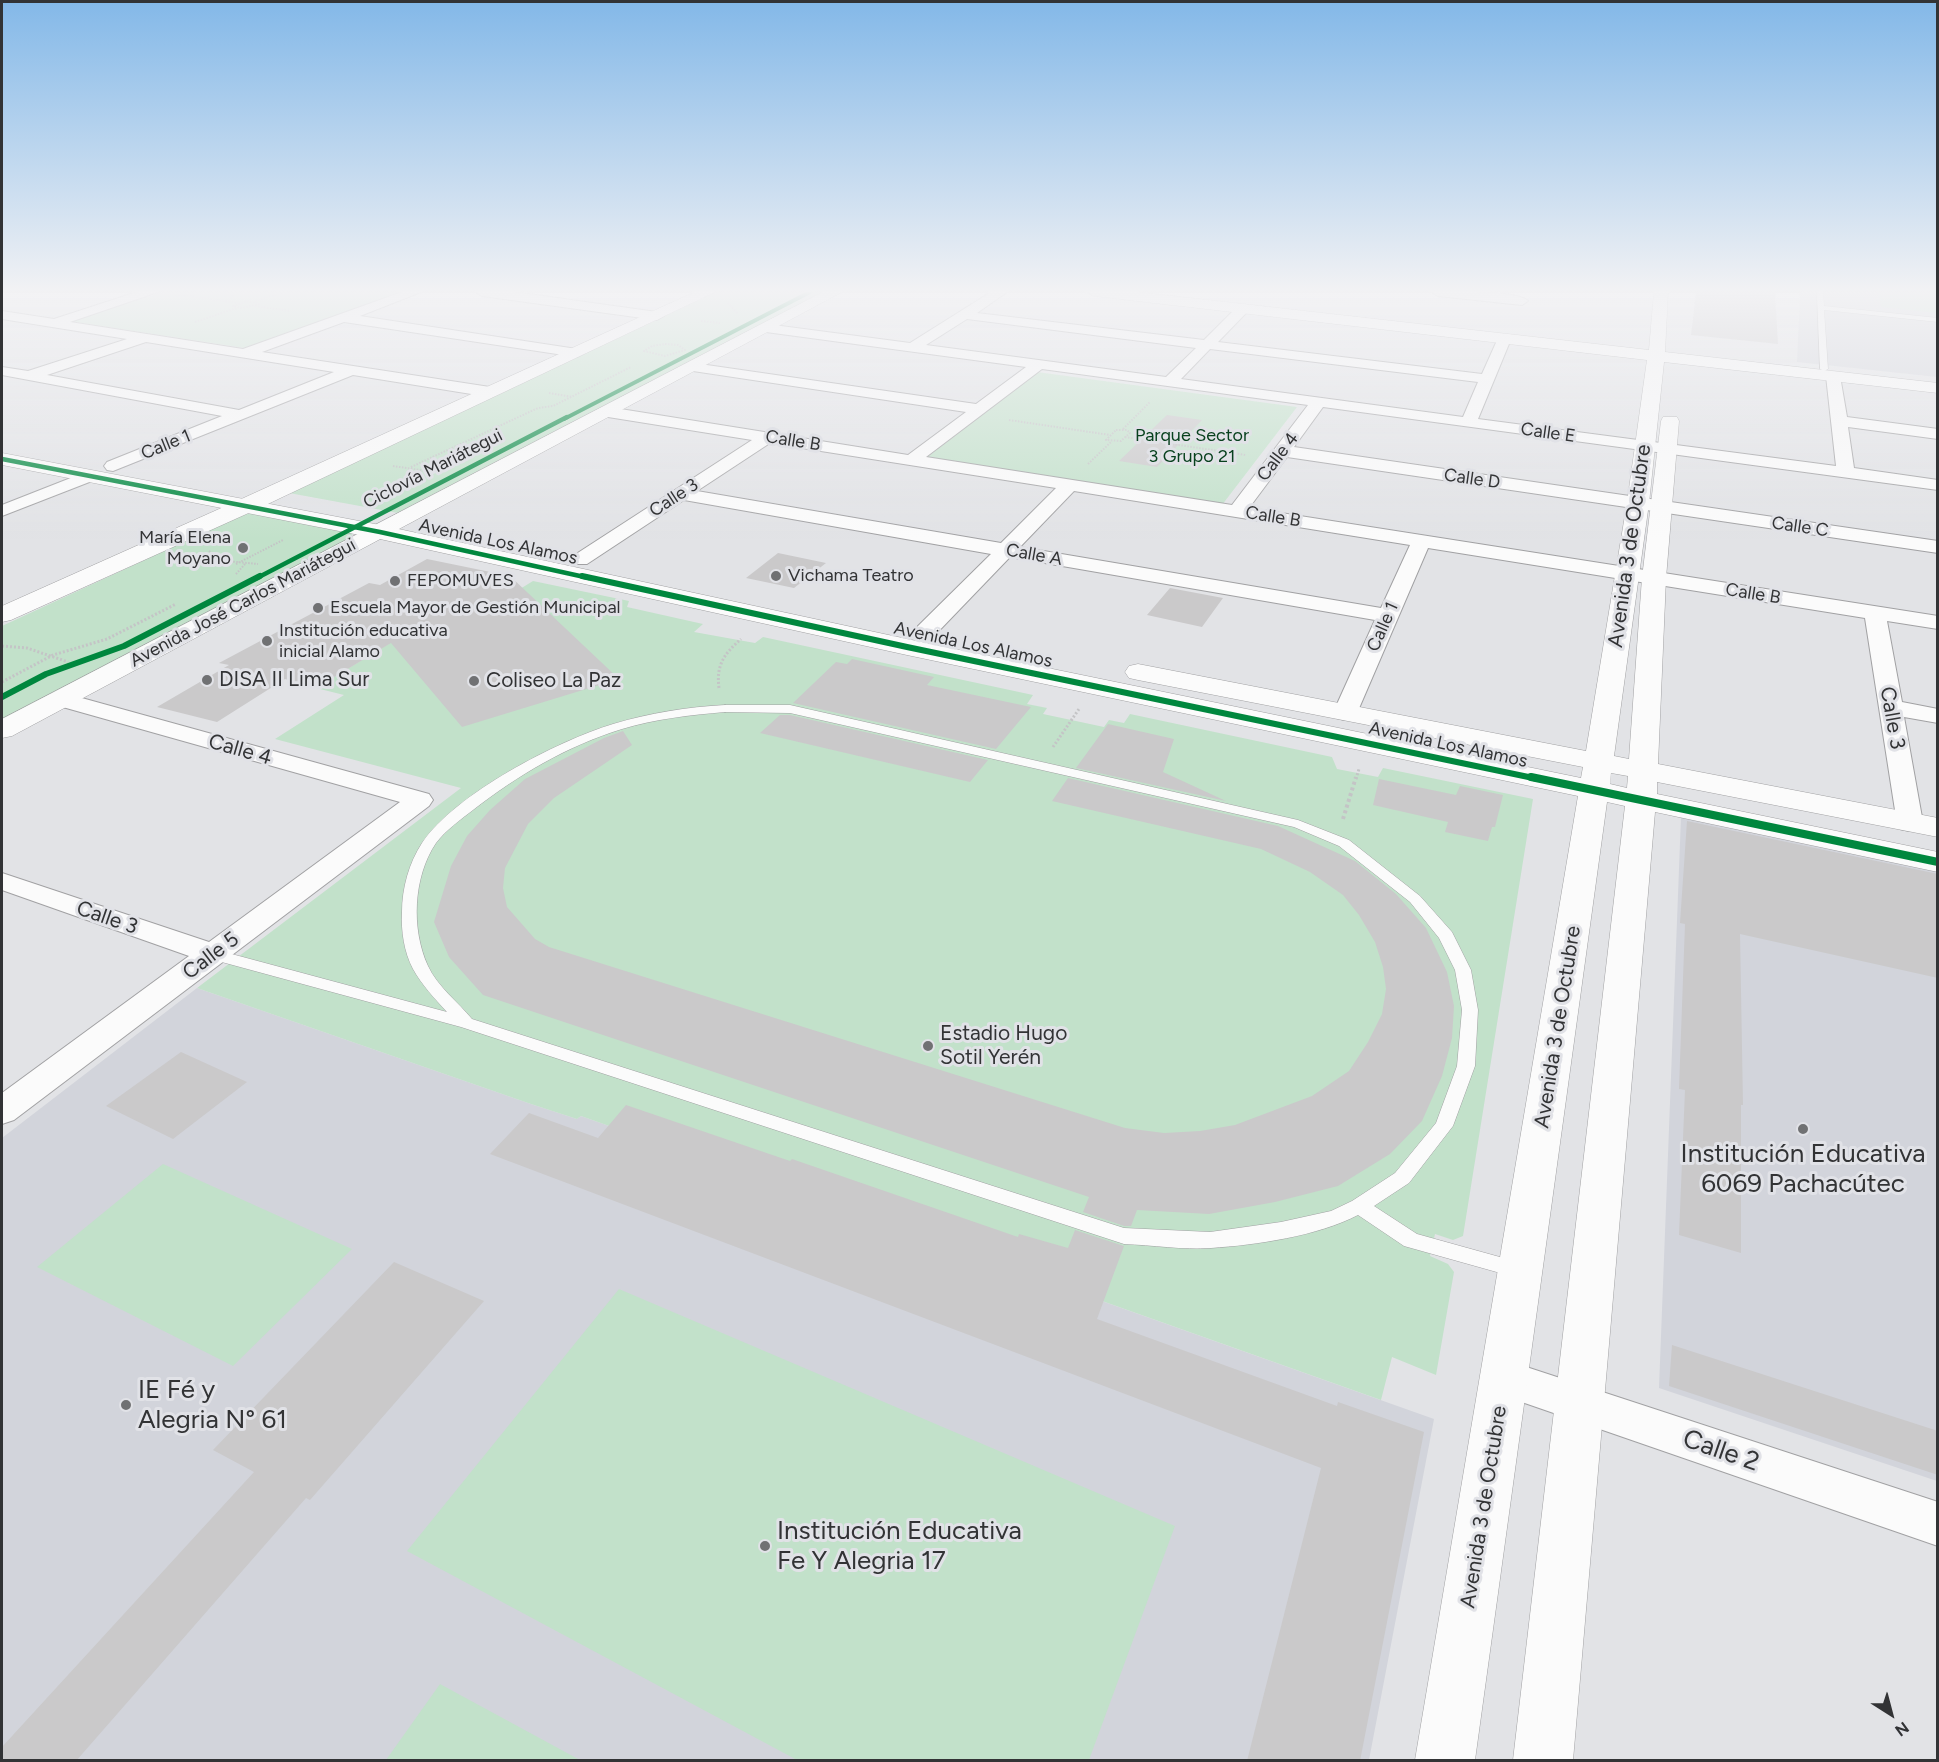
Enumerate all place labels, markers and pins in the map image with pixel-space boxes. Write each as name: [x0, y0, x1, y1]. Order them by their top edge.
place label: María Elena Moyano: [139, 527, 231, 570]
marker: María Elena Moyano: [236, 541, 250, 555]
place label: Vichama Teatro: [788, 565, 914, 587]
marker: Vichama Teatro: [769, 569, 783, 583]
place label: FEPOMUVES: [407, 570, 514, 592]
marker: FEPOMUVES: [388, 574, 402, 588]
place label: Escuela Mayor de Gestión Municipal: [330, 597, 621, 619]
marker: Escuela Mayor de Gestión Municipal: [311, 601, 325, 615]
place label: Institución educativa inicial Alamo: [279, 620, 448, 662]
marker: Institución educativa inicial Alamo: [260, 634, 274, 648]
place label: DISA II Lima Sur: [219, 667, 369, 693]
place label: Coliseo La Paz: [486, 668, 621, 694]
marker: DISA II Lima Sur: [200, 673, 214, 687]
marker: Coliseo La Paz: [467, 674, 481, 688]
place label: Estadio Hugo Sotil Yerén: [940, 1021, 1067, 1071]
marker: Estadio Hugo Sotil Yerén: [921, 1039, 935, 1053]
marker: Institución Educativa 6069 Pachacútec: [1796, 1122, 1810, 1136]
place label: Institución Educativa 6069 Pachacútec: [1681, 1138, 1925, 1200]
place label: IE Fé y Alegria N° 61: [138, 1374, 287, 1436]
marker: IE Fé y Alegria N° 61: [119, 1398, 133, 1412]
place label: Institución Educativa Fe Y Alegria 17: [777, 1515, 1022, 1576]
marker: Institución Educativa Fe Y Alegria 17: [758, 1539, 772, 1553]

